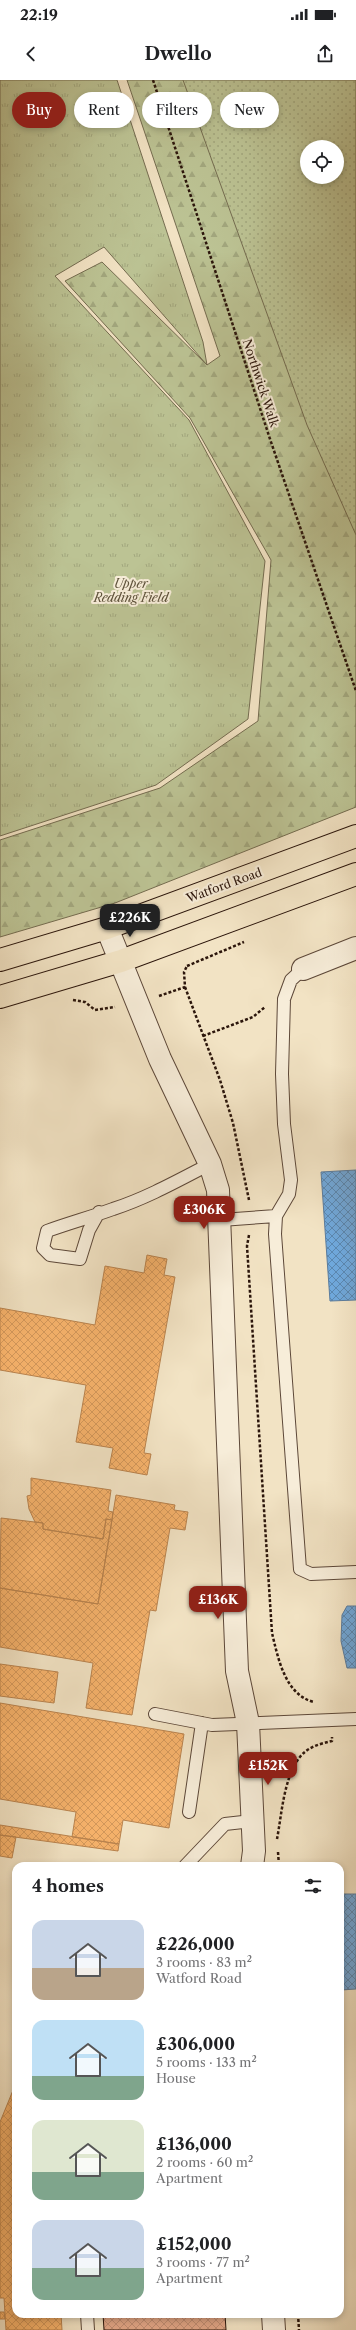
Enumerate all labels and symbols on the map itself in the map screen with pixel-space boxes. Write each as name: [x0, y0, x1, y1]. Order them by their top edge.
street label: Northwick Walk: [240, 337, 283, 430]
park label: Upper Redding Field: [93, 576, 170, 605]
street label: Watford Road: [183, 864, 264, 906]
pin: £226K: [102, 904, 158, 938]
pin: £306K: [176, 1196, 232, 1230]
pin: £136K: [190, 1586, 246, 1620]
pin: £152K: [240, 1752, 296, 1786]

